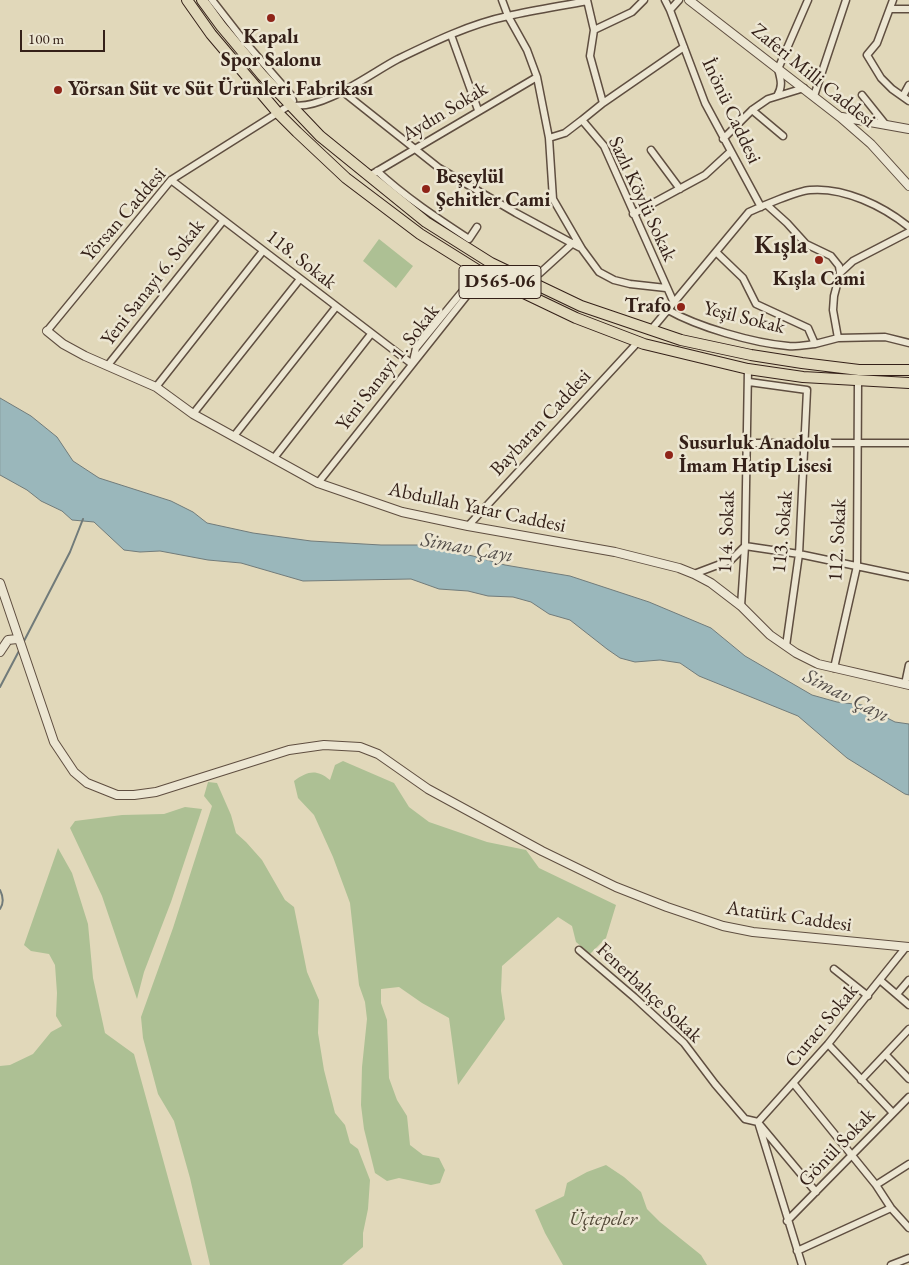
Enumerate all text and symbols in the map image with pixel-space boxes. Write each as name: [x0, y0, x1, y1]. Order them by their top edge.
marker: Kapalı Spor Salonu: [265, 12, 277, 24]
street label: Zaferi Milli Caddesi: [746, 19, 880, 133]
scale bar: [22, 20, 108, 52]
place label: Kapalı Spor Salonu: [221, 26, 321, 73]
text: 100 m: [28, 29, 64, 48]
street label: İnönü Caddesi: [696, 54, 766, 168]
street label: Aydın Sokak: [398, 77, 492, 147]
place label: Yörsan Süt ve Süt Ürünleri Fabrikası: [68, 78, 373, 102]
marker: Yörsan Süt ve Süt Ürünleri Fabrikası: [52, 84, 64, 96]
street label: Sazlı Köylü Sokak: [603, 133, 681, 265]
street label: Yörsan Caddesi: [77, 163, 171, 267]
place label: Beşeylül Şehitler Cami: [436, 166, 550, 213]
marker: Beşeylül Şehitler Cami: [420, 183, 432, 195]
street label: Yeni Sanayi 6. Sokak: [96, 215, 210, 351]
street label: 118. Sokak: [261, 225, 341, 295]
district label: Kışla: [754, 231, 808, 261]
marker: Kışla Cami: [813, 254, 825, 266]
road number: D565-06: [459, 266, 541, 298]
place label: Kışla Cami: [773, 268, 865, 292]
place label: Trafo: [624, 295, 671, 319]
street label: Yeşil Sokak: [701, 296, 787, 340]
street label: Yeni Sanayi 1. Sokak: [331, 300, 445, 436]
marker: Trafo: [675, 301, 687, 313]
street label: Baybaran Caddesi: [486, 365, 596, 481]
place label: Susurluk Anadolu İmam Hatip Lisesi: [679, 432, 832, 479]
marker: Susurluk Anadolu İmam Hatip Lisesi: [663, 449, 675, 461]
street label: Abdullah Yatar Caddesi: [386, 477, 568, 539]
street label: 114. Sokak: [714, 490, 740, 574]
street label: 113. Sokak: [767, 490, 799, 574]
street label: 112. Sokak: [824, 498, 852, 582]
water label: Simav Çayı: [419, 528, 515, 568]
water label: Simav Çayı: [799, 664, 893, 728]
street label: Atatürk Caddesi: [725, 896, 853, 938]
street label: Fenerbahçe Sokak: [591, 938, 707, 1048]
street label: Curacı Sokak: [780, 979, 864, 1073]
street label: Gönül Sokak: [794, 1104, 880, 1192]
park label: Üçtepeler: [569, 1208, 637, 1232]

